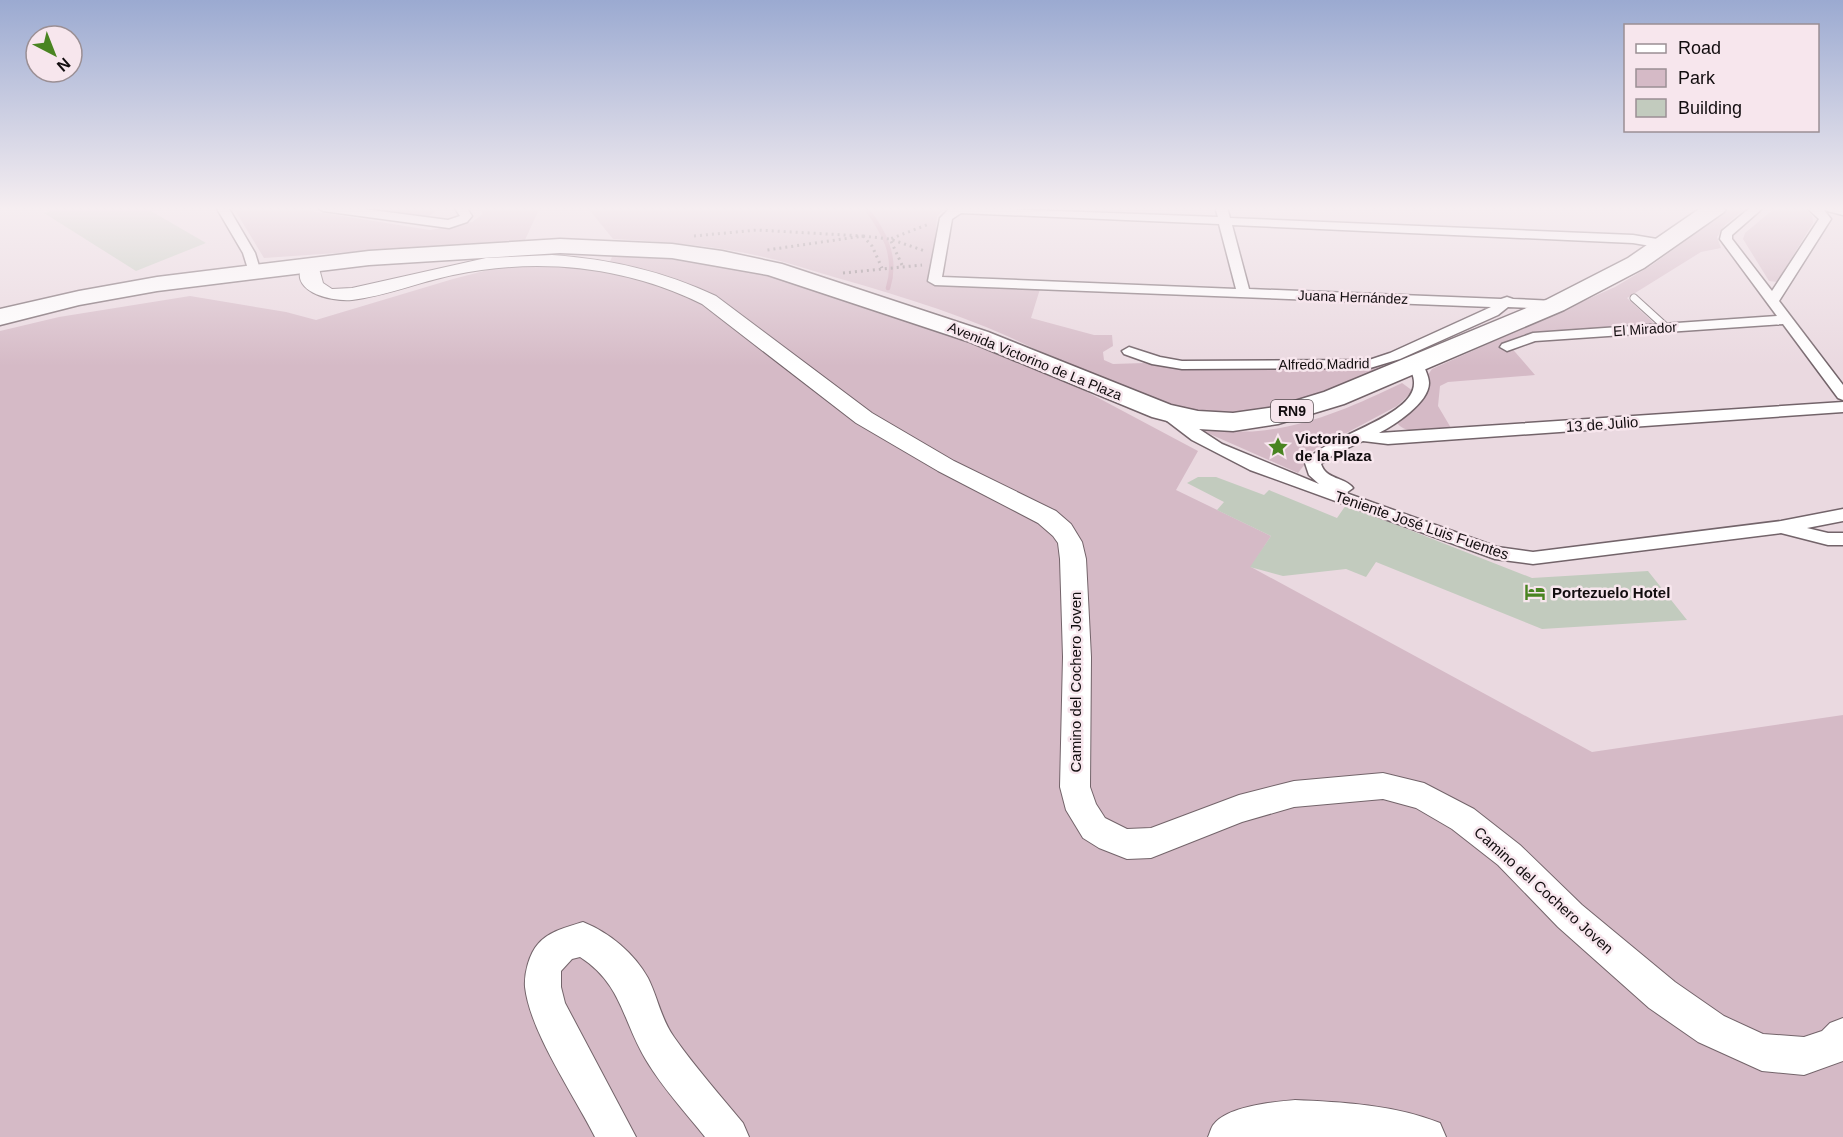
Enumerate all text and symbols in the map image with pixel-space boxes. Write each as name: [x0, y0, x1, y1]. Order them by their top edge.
north arrow: [24, 24, 84, 84]
legend: [1624, 24, 1819, 132]
text: Road: [1678, 38, 1721, 58]
text: N: [54, 55, 74, 75]
text: Park: [1678, 68, 1716, 88]
text: Building: [1678, 98, 1742, 118]
street label: Juana Hernández: [1297, 287, 1409, 307]
street label: Avenida Victorino de La Plaza: [946, 319, 1125, 403]
street label: El Mirador: [1613, 319, 1678, 339]
street label: Alfredo Madrid: [1278, 355, 1370, 373]
road number: RN9: [1271, 400, 1313, 422]
street label: 13 de Julio: [1565, 413, 1639, 435]
place label: Victorino de la Plaza: [1295, 430, 1372, 464]
place icon: Victorino de la Plaza: [1266, 435, 1290, 459]
street label: Teniente José Luis Fuentes: [1333, 487, 1511, 563]
hotel icon: Portezuelo Hotel: [1523, 580, 1547, 604]
place label: Portezuelo Hotel: [1552, 584, 1670, 601]
street label: Camino del Cochero Joven: [1067, 592, 1084, 772]
street label: Camino del Cochero Joven: [1471, 823, 1617, 957]

